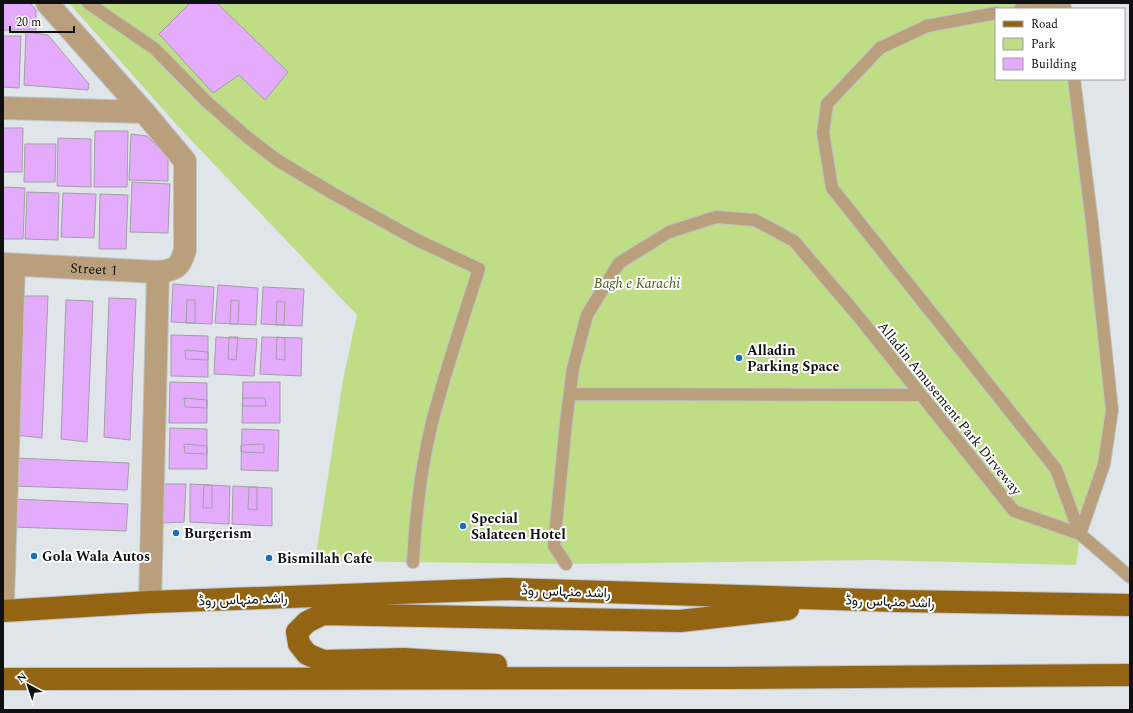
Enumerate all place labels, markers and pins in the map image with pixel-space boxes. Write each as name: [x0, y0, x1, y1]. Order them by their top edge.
place label: Alladin Parking Space: [747, 340, 839, 377]
marker: Alladin Parking Space: [734, 353, 744, 363]
place label: Special Salateen Hotel: [471, 508, 566, 545]
marker: Special Salateen Hotel: [458, 521, 468, 531]
place label: Burgerism: [184, 523, 252, 544]
marker: Burgerism: [171, 528, 181, 538]
place label: Gola Wala Autos: [42, 546, 150, 567]
place label: Bismillah Cafe: [277, 548, 373, 569]
marker: Gola Wala Autos: [29, 551, 39, 561]
marker: Bismillah Cafe: [264, 553, 274, 563]

